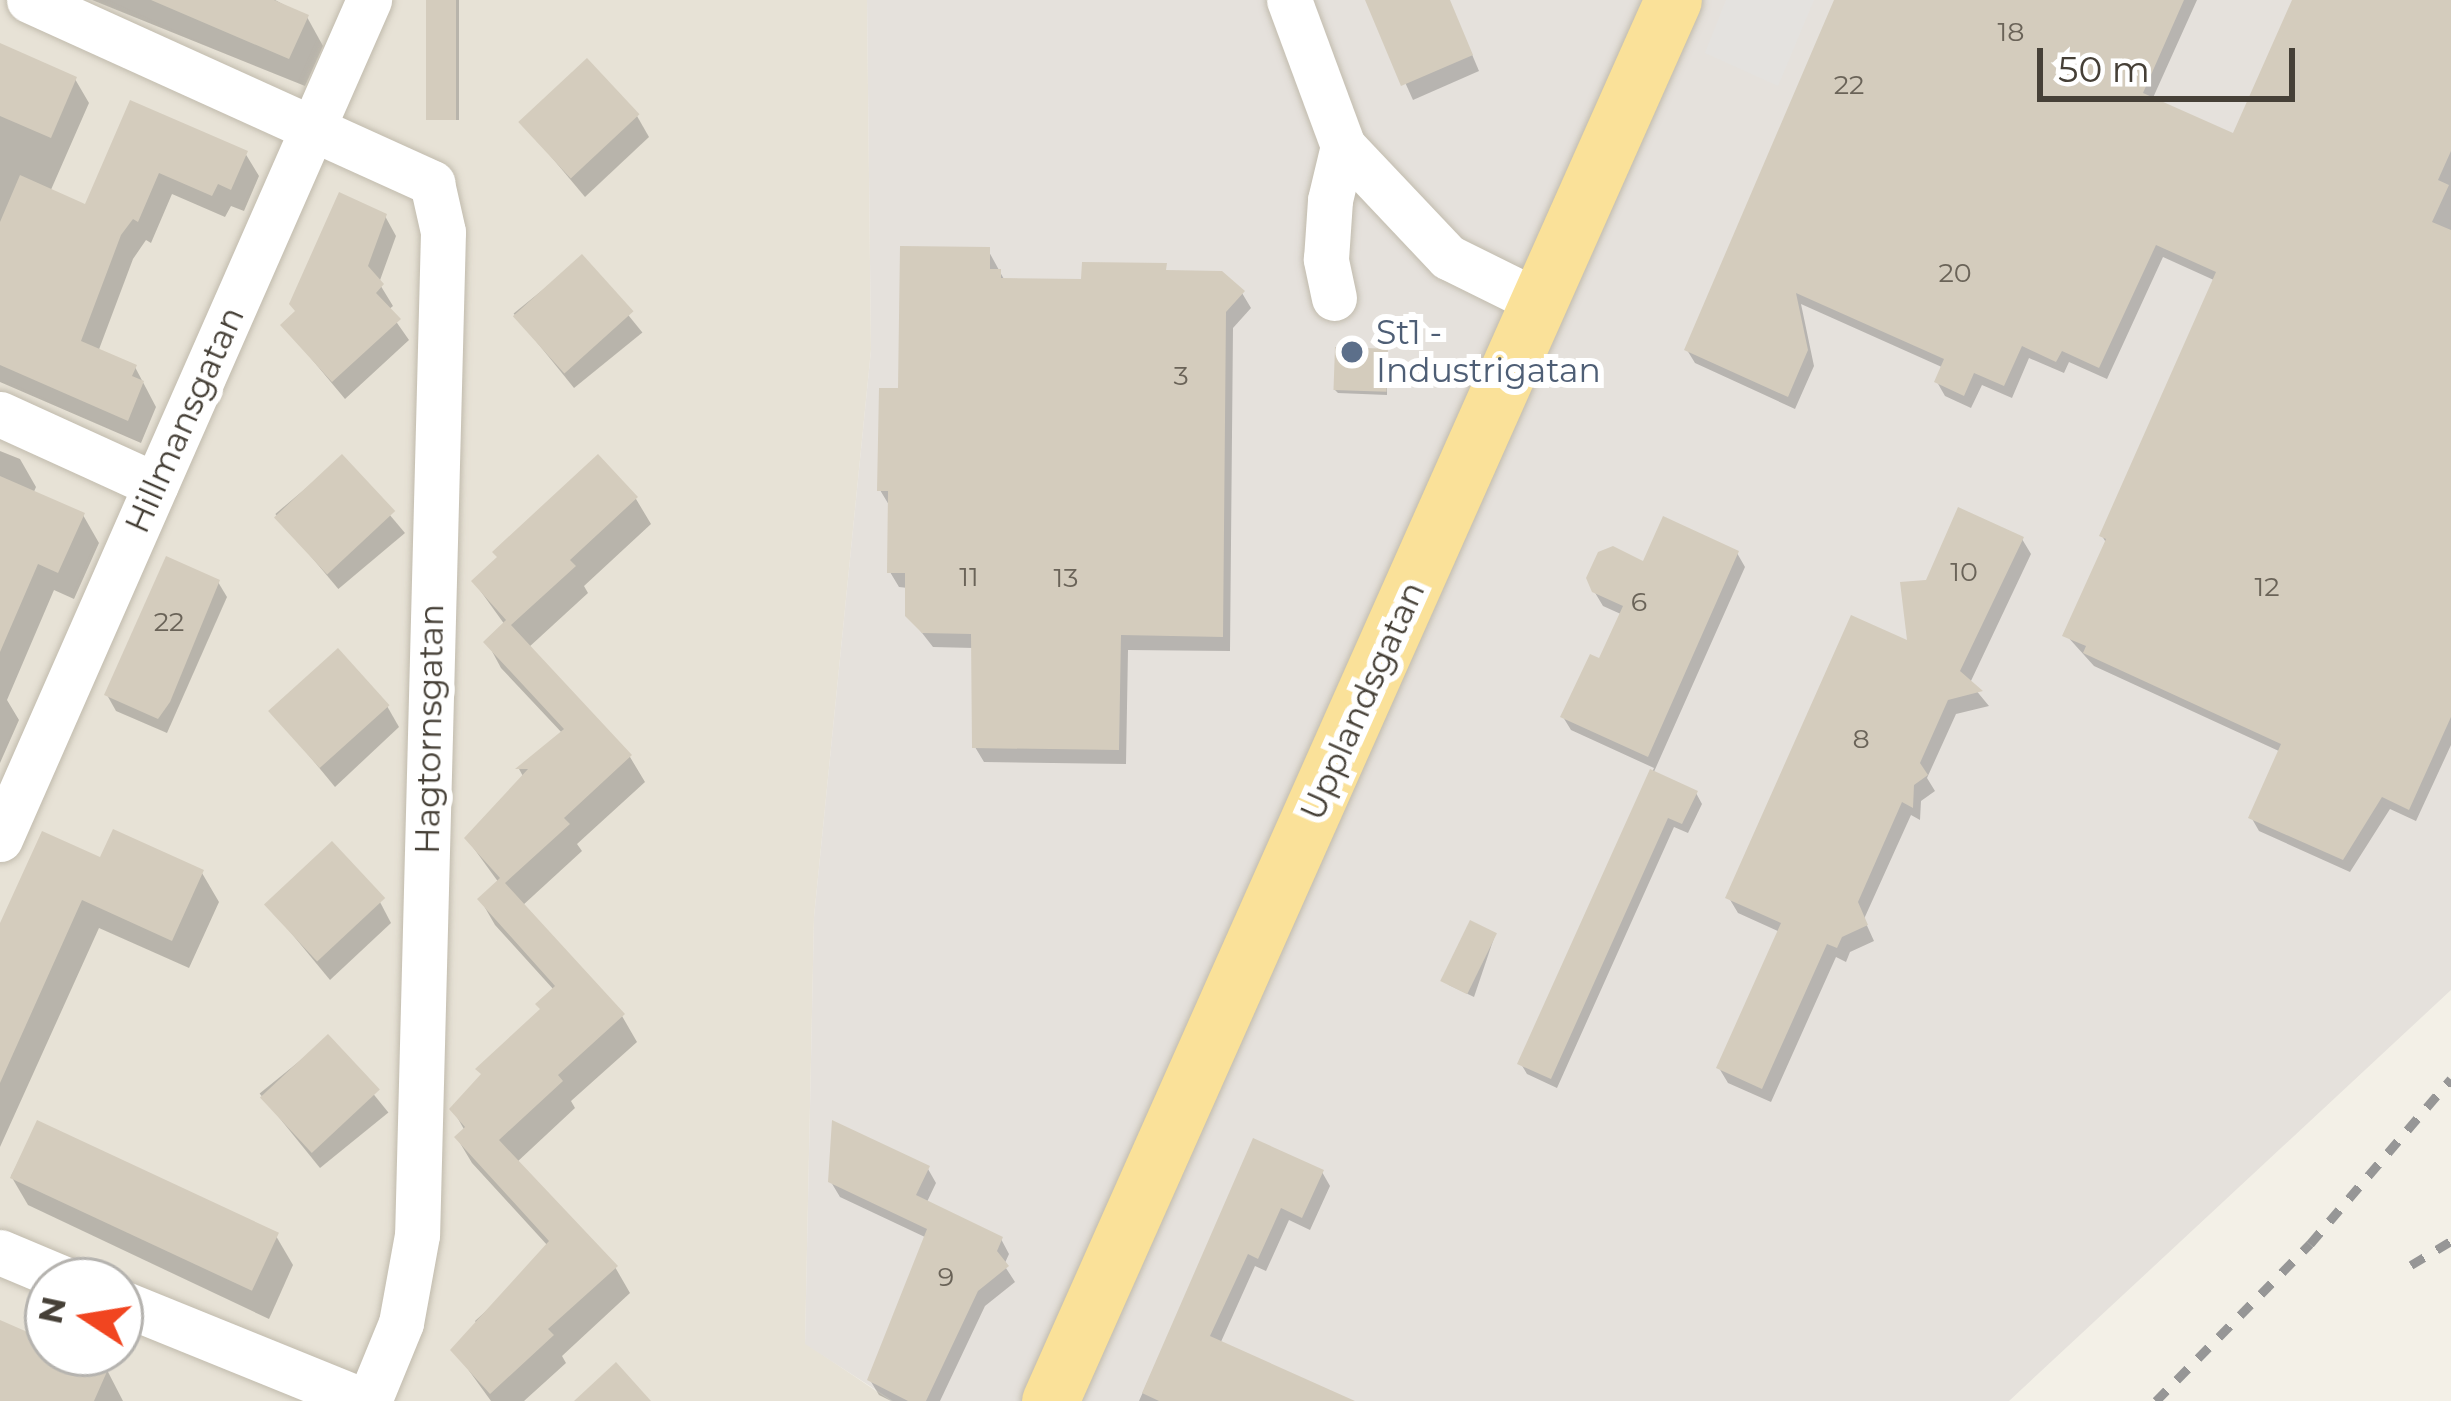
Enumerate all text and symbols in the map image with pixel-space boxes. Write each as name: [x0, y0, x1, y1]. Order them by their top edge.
house number: 18: [1998, 16, 2024, 48]
scale bar: [2043, 24, 2301, 98]
text: 50 m: [2058, 47, 2150, 91]
house number: 22: [1834, 69, 1864, 101]
house number: 20: [1938, 257, 1972, 289]
street label: Hillmansgatan: [118, 301, 252, 539]
place label: St1 - Industrigatan: [1376, 313, 1601, 391]
marker: St1 - Industrigatan: [1339, 339, 1365, 365]
house number: 3: [1173, 360, 1189, 392]
house number: 10: [1950, 556, 1978, 588]
house number: 11: [959, 561, 979, 593]
house number: 13: [1054, 562, 1078, 594]
house number: 12: [2254, 571, 2280, 603]
street label: Upplandsgatan: [1293, 576, 1433, 826]
house number: 6: [1631, 586, 1647, 618]
street label: Hagtornsgatan: [408, 603, 452, 855]
house number: 22: [154, 606, 184, 638]
house number: 8: [1852, 723, 1870, 755]
north arrow: [24, 1257, 144, 1377]
house number: 9: [938, 1261, 954, 1293]
text: N: [29, 1293, 74, 1327]

